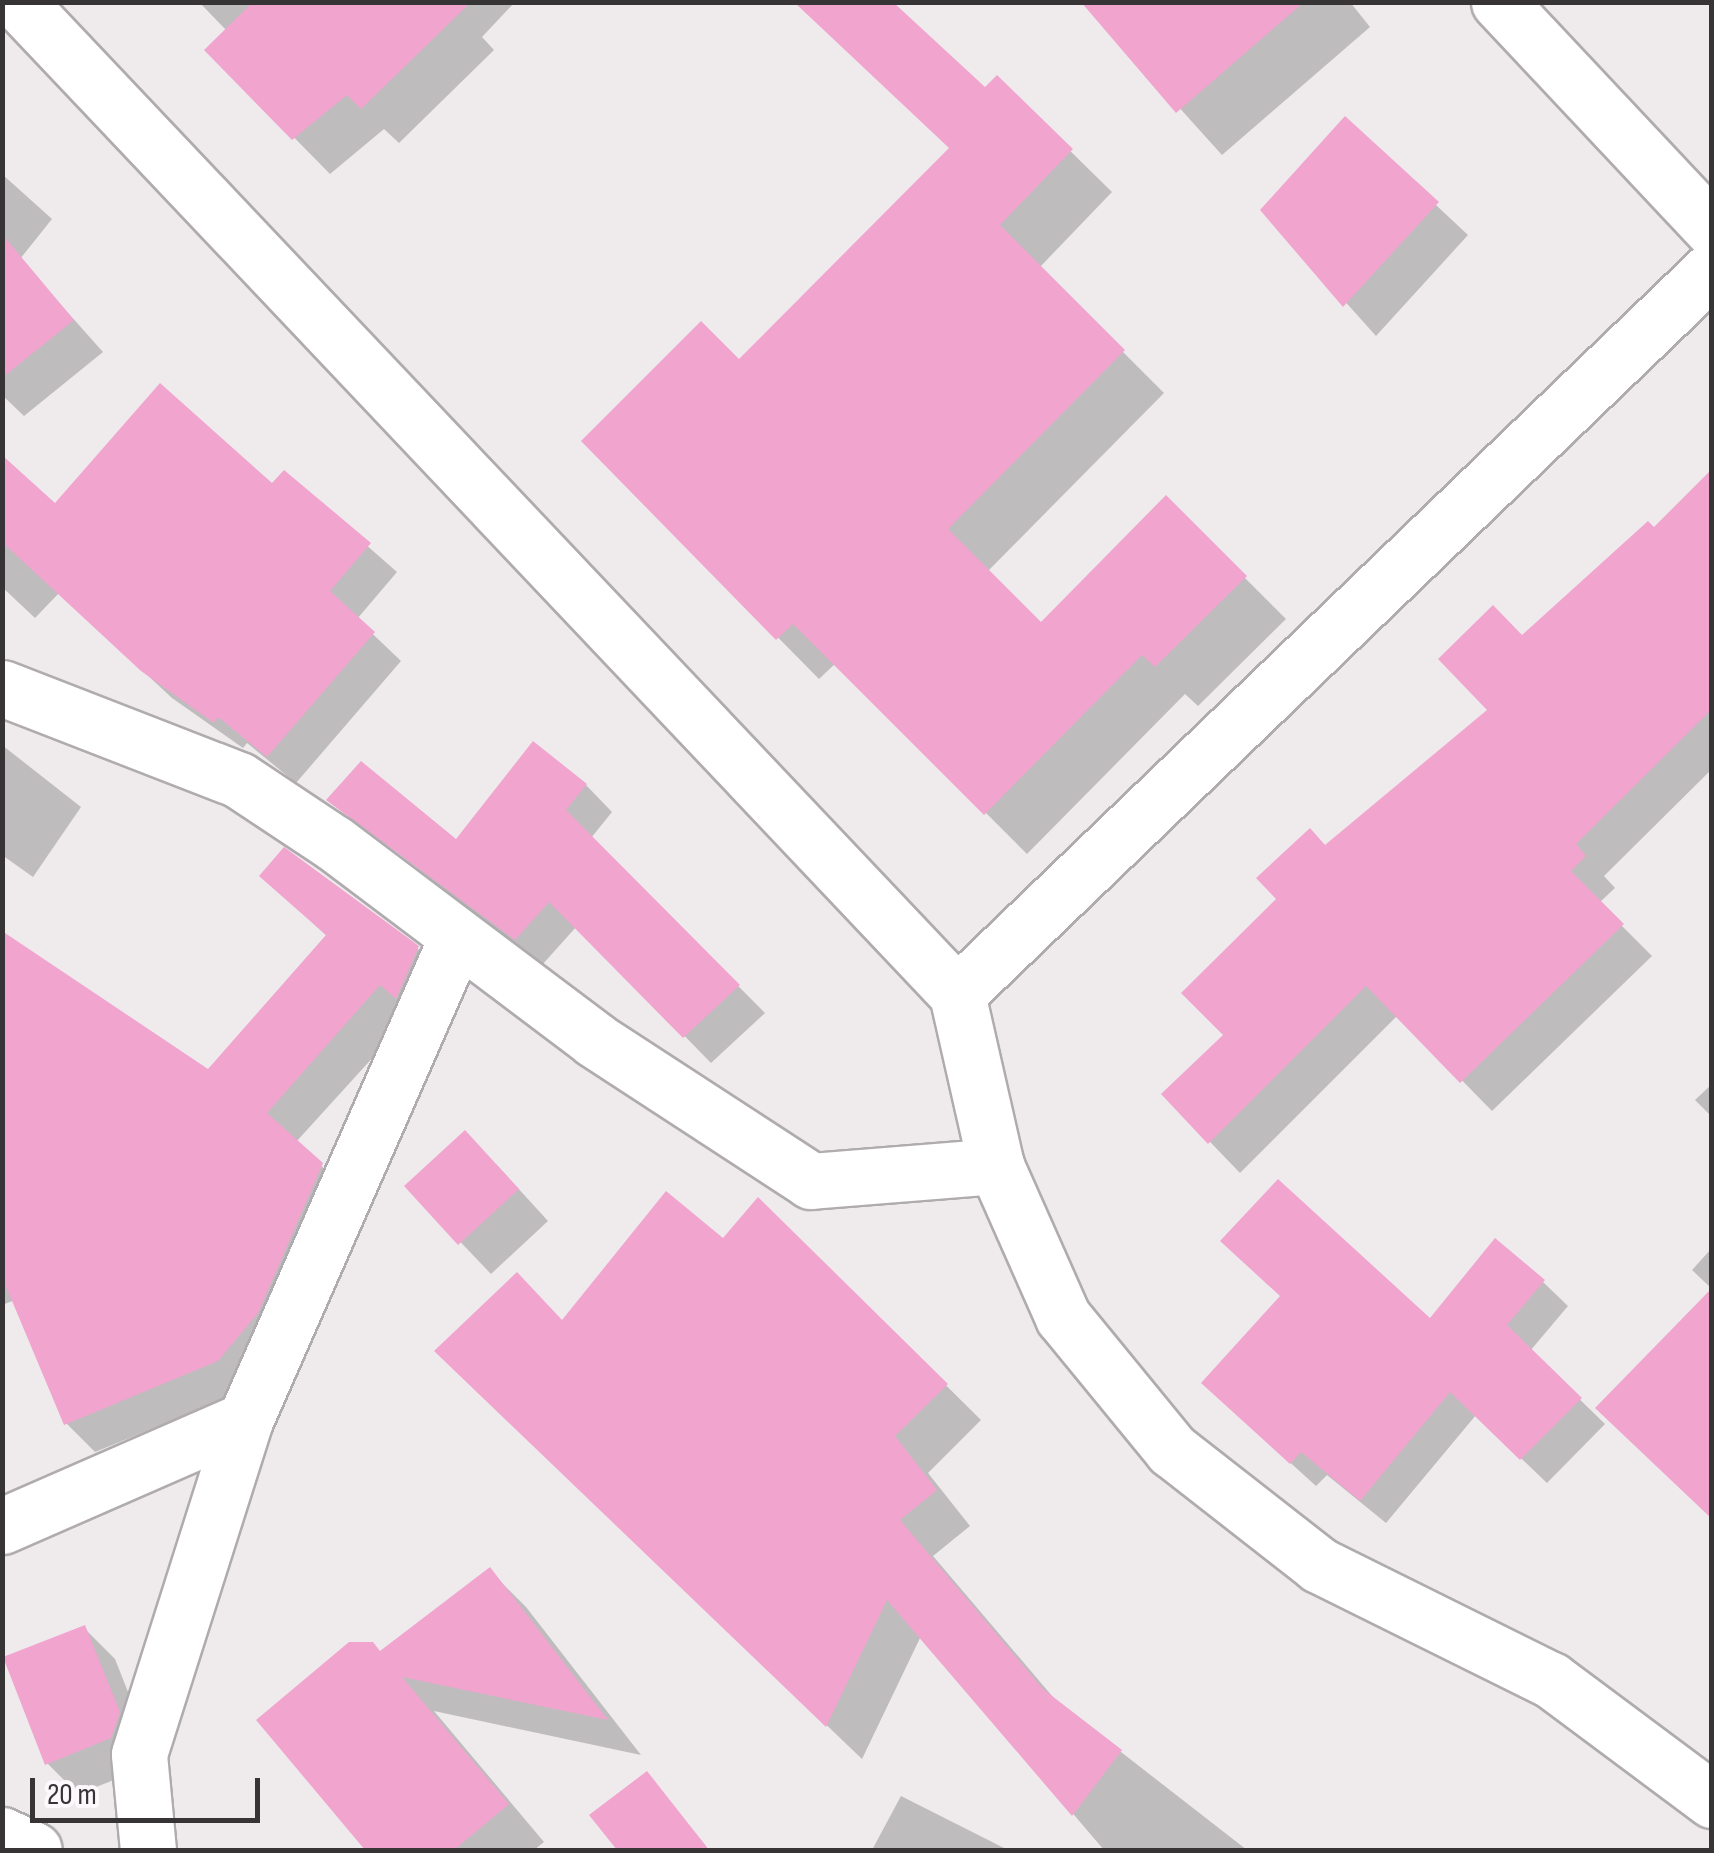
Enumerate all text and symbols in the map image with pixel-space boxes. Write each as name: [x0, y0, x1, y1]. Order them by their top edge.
scale bar: [35, 1758, 265, 1820]
text: 20 m: [47, 1777, 97, 1813]

